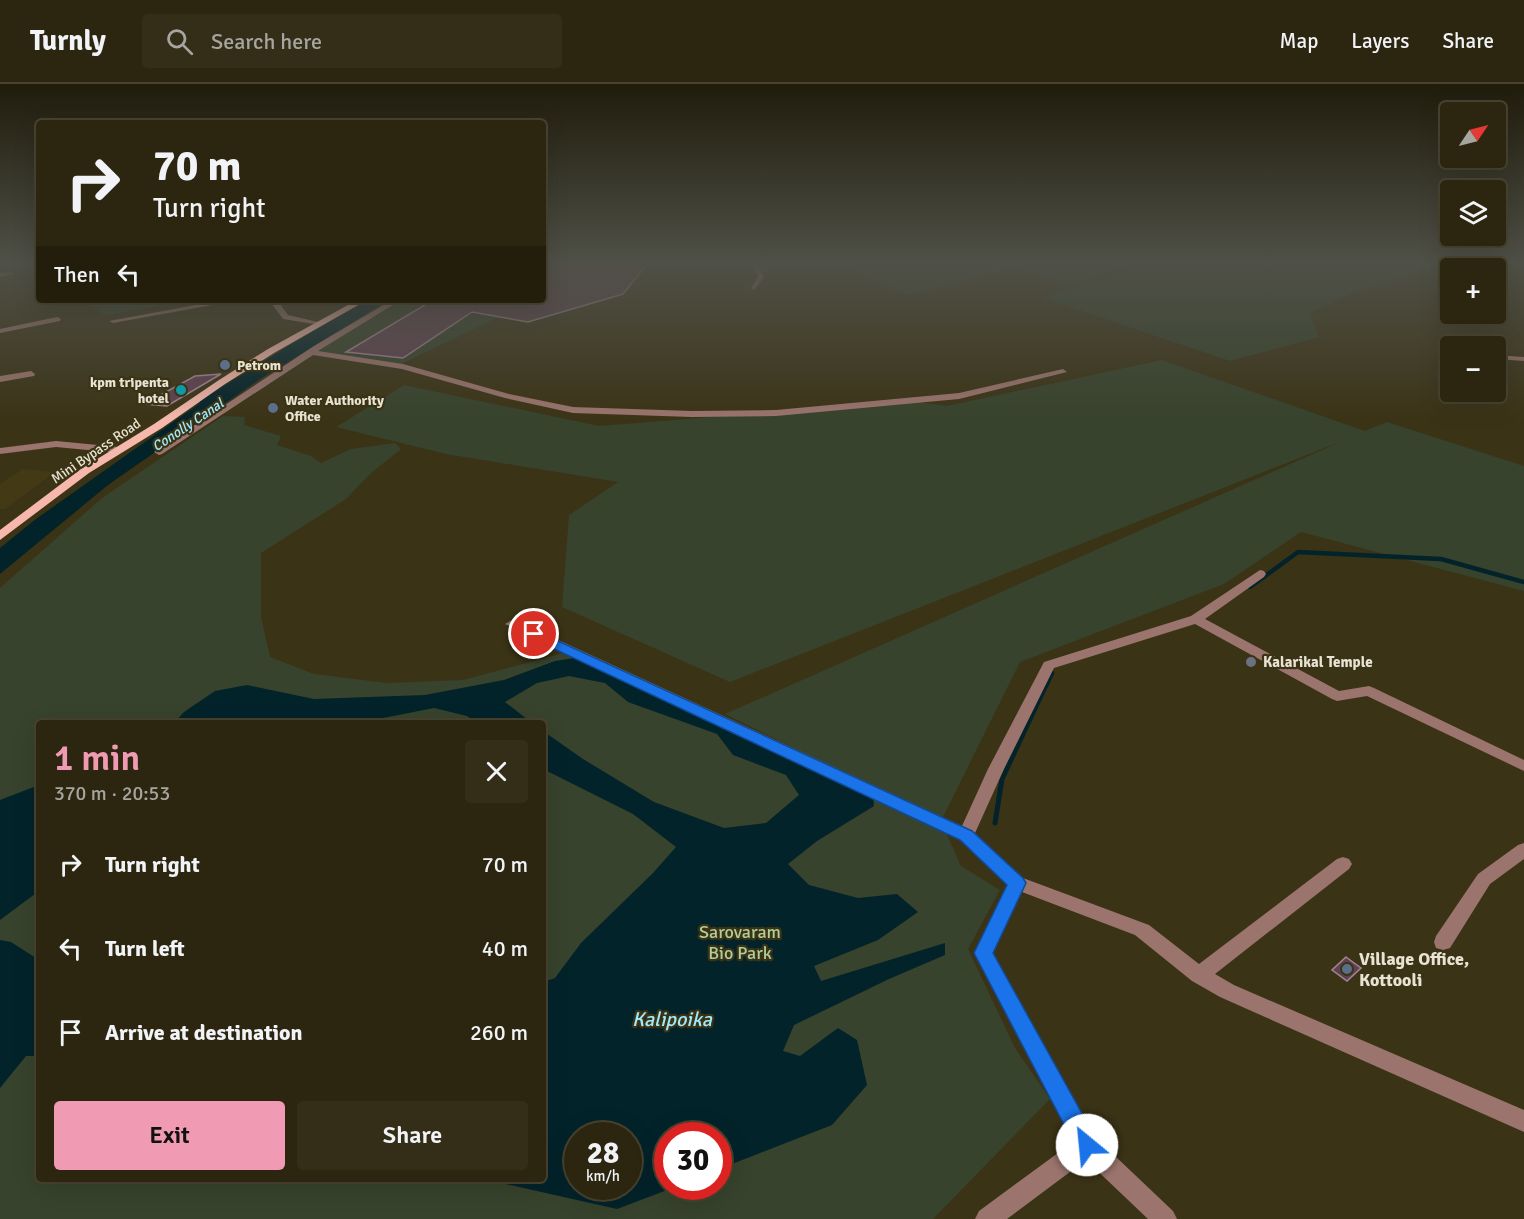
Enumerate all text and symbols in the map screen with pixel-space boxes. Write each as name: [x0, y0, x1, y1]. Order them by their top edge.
search box: [142, 14, 562, 68]
text: Turnly: [30, 24, 106, 58]
icon: search: [163, 25, 196, 58]
text: Search here: [211, 28, 322, 55]
text: Map: [1280, 28, 1318, 54]
text: Layers: [1351, 28, 1409, 54]
text: Share: [1442, 28, 1494, 54]
north arrow: [1440, 102, 1506, 168]
map controls: [1440, 102, 1506, 402]
text: 70 m: [153, 141, 242, 192]
icon: right: [54, 144, 132, 222]
button: layers: [1440, 180, 1506, 246]
text: Turn right: [153, 192, 266, 225]
icon: left: [112, 258, 145, 291]
button: +: [1440, 258, 1506, 324]
text: Then: [54, 261, 100, 288]
button: −: [1440, 336, 1506, 402]
place label: Petrom: [237, 357, 281, 374]
marker: Petrom: [218, 358, 232, 372]
place label: kpm tripenta hotel: [90, 374, 170, 407]
marker: kpm tripenta hotel: [174, 383, 188, 397]
place label: Water Authority Office: [285, 392, 384, 425]
water label: Conolly Canal: [149, 394, 228, 455]
marker: Water Authority Office: [266, 401, 280, 415]
street label: Mini Bypass Road: [48, 415, 144, 487]
pin: [508, 608, 559, 659]
icon: arrive: [517, 617, 550, 650]
place label: Kalarikal Temple: [1263, 653, 1373, 671]
marker: Kalarikal Temple: [1244, 655, 1258, 669]
text: 1 min: [54, 736, 140, 781]
button: close: [465, 740, 528, 803]
text: 370 m · 20:53: [54, 781, 170, 806]
icon: right: [54, 848, 87, 881]
text: Turn right: [105, 851, 200, 878]
text: 70 m: [482, 851, 528, 878]
park label: Sarovaram Bio Park: [699, 921, 781, 964]
icon: left: [54, 932, 87, 965]
text: Turn left: [105, 935, 185, 962]
text: 40 m: [482, 935, 528, 962]
place label: Village Office, Kottooli: [1359, 948, 1469, 991]
marker: Village Office, Kottooli: [1340, 962, 1354, 976]
water label: Kalipoika: [632, 1007, 713, 1032]
icon: arrive: [54, 1016, 87, 1049]
text: Arrive at destination: [105, 1019, 302, 1046]
text: 260 m: [470, 1019, 528, 1046]
button: Exit: [54, 1101, 285, 1170]
button: Share: [297, 1101, 528, 1170]
position arrow: [1055, 1113, 1119, 1177]
speed limit sign: 30: [654, 1122, 732, 1200]
text: 28: [587, 1135, 619, 1172]
text: km/h: [586, 1167, 620, 1185]

